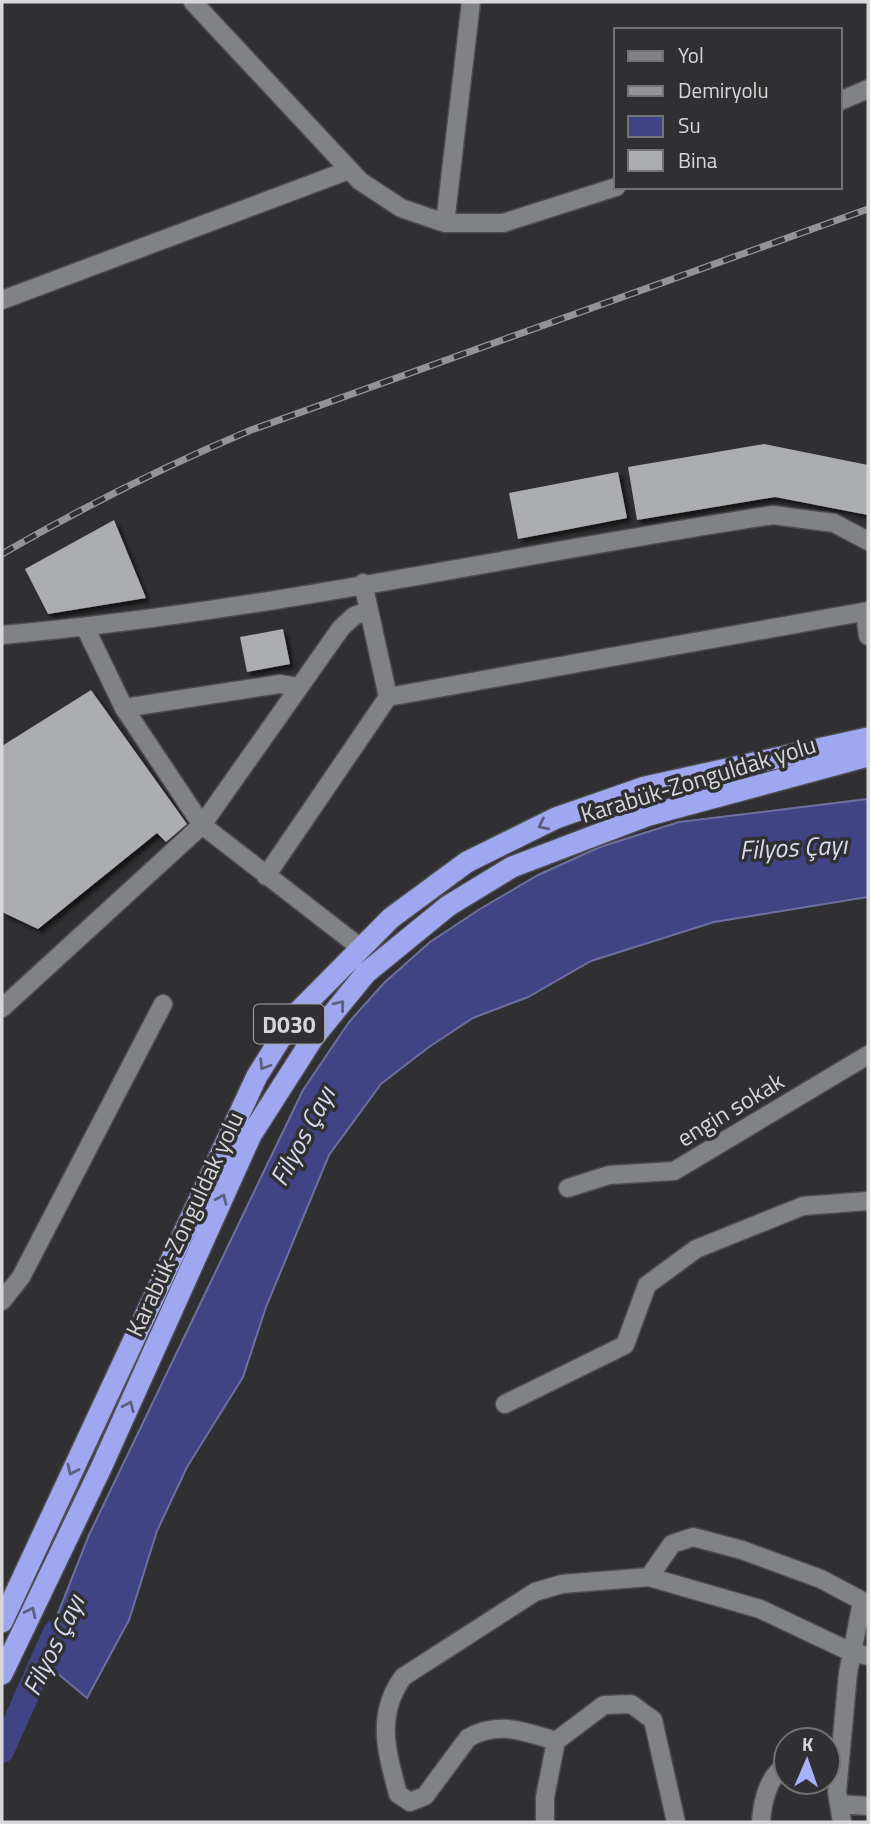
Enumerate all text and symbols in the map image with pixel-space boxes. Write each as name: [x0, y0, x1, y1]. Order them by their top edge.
legend: [614, 28, 842, 189]
text: Yol: [678, 39, 704, 71]
text: Demiryolu: [678, 74, 769, 106]
text: Su: [678, 109, 701, 141]
text: Bina: [678, 144, 718, 176]
street label: Karabük-Zonguldak yolu: [576, 726, 820, 832]
one-way arrow: [538, 816, 550, 830]
water label: Filyos Çayı: [738, 825, 849, 869]
one-way arrow: [331, 1001, 344, 1013]
road number: D030: [254, 1004, 324, 1044]
one-way arrow: [259, 1058, 272, 1071]
street label: engin sokak: [669, 1063, 791, 1155]
water label: Filyos Çayı: [260, 1078, 345, 1193]
street label: Karabük-Zonguldak yolu: [116, 1106, 252, 1342]
one-way arrow: [214, 1194, 228, 1206]
one-way arrow: [121, 1401, 135, 1414]
one-way arrow: [66, 1463, 80, 1475]
water label: Filyos Çayı: [12, 1587, 95, 1702]
one-way arrow: [23, 1607, 37, 1619]
north arrow: [772, 1726, 842, 1796]
text: K: [801, 1729, 814, 1758]

